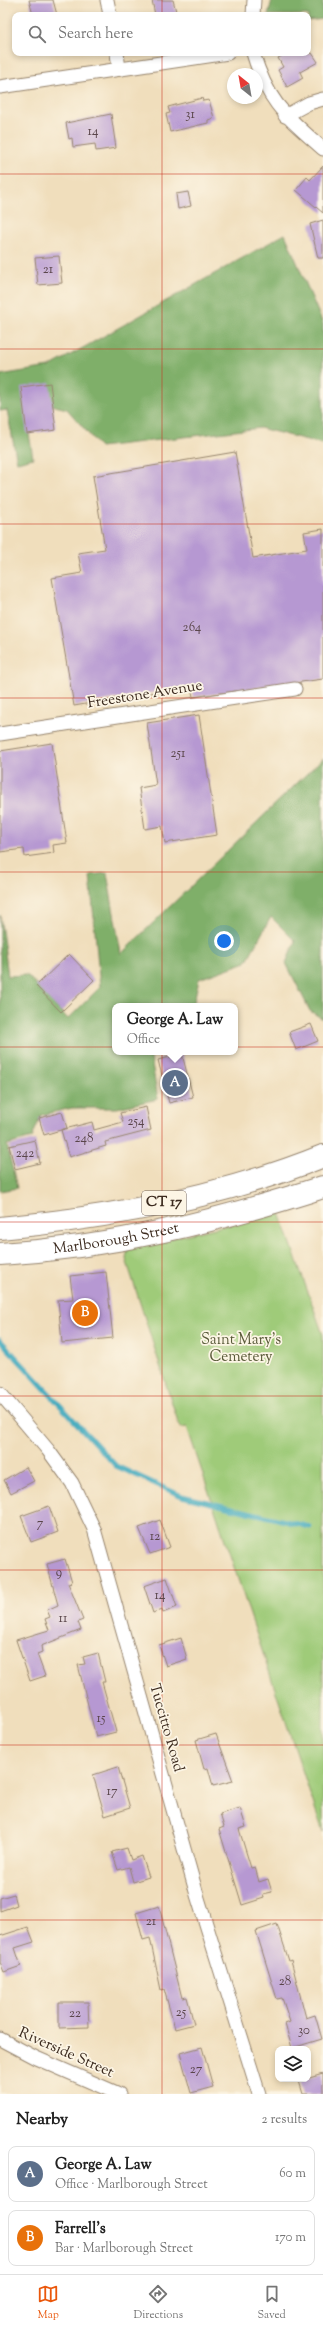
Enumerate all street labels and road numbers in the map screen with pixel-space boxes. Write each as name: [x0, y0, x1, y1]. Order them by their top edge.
street label: Freestone Avenue: [86, 676, 204, 714]
road number: CT 17: [142, 1191, 186, 1215]
street label: Marlborough Street: [52, 1217, 181, 1260]
street label: Tuccitto Road: [143, 1681, 189, 1775]
street label: Riverside Street: [15, 2023, 117, 2083]

